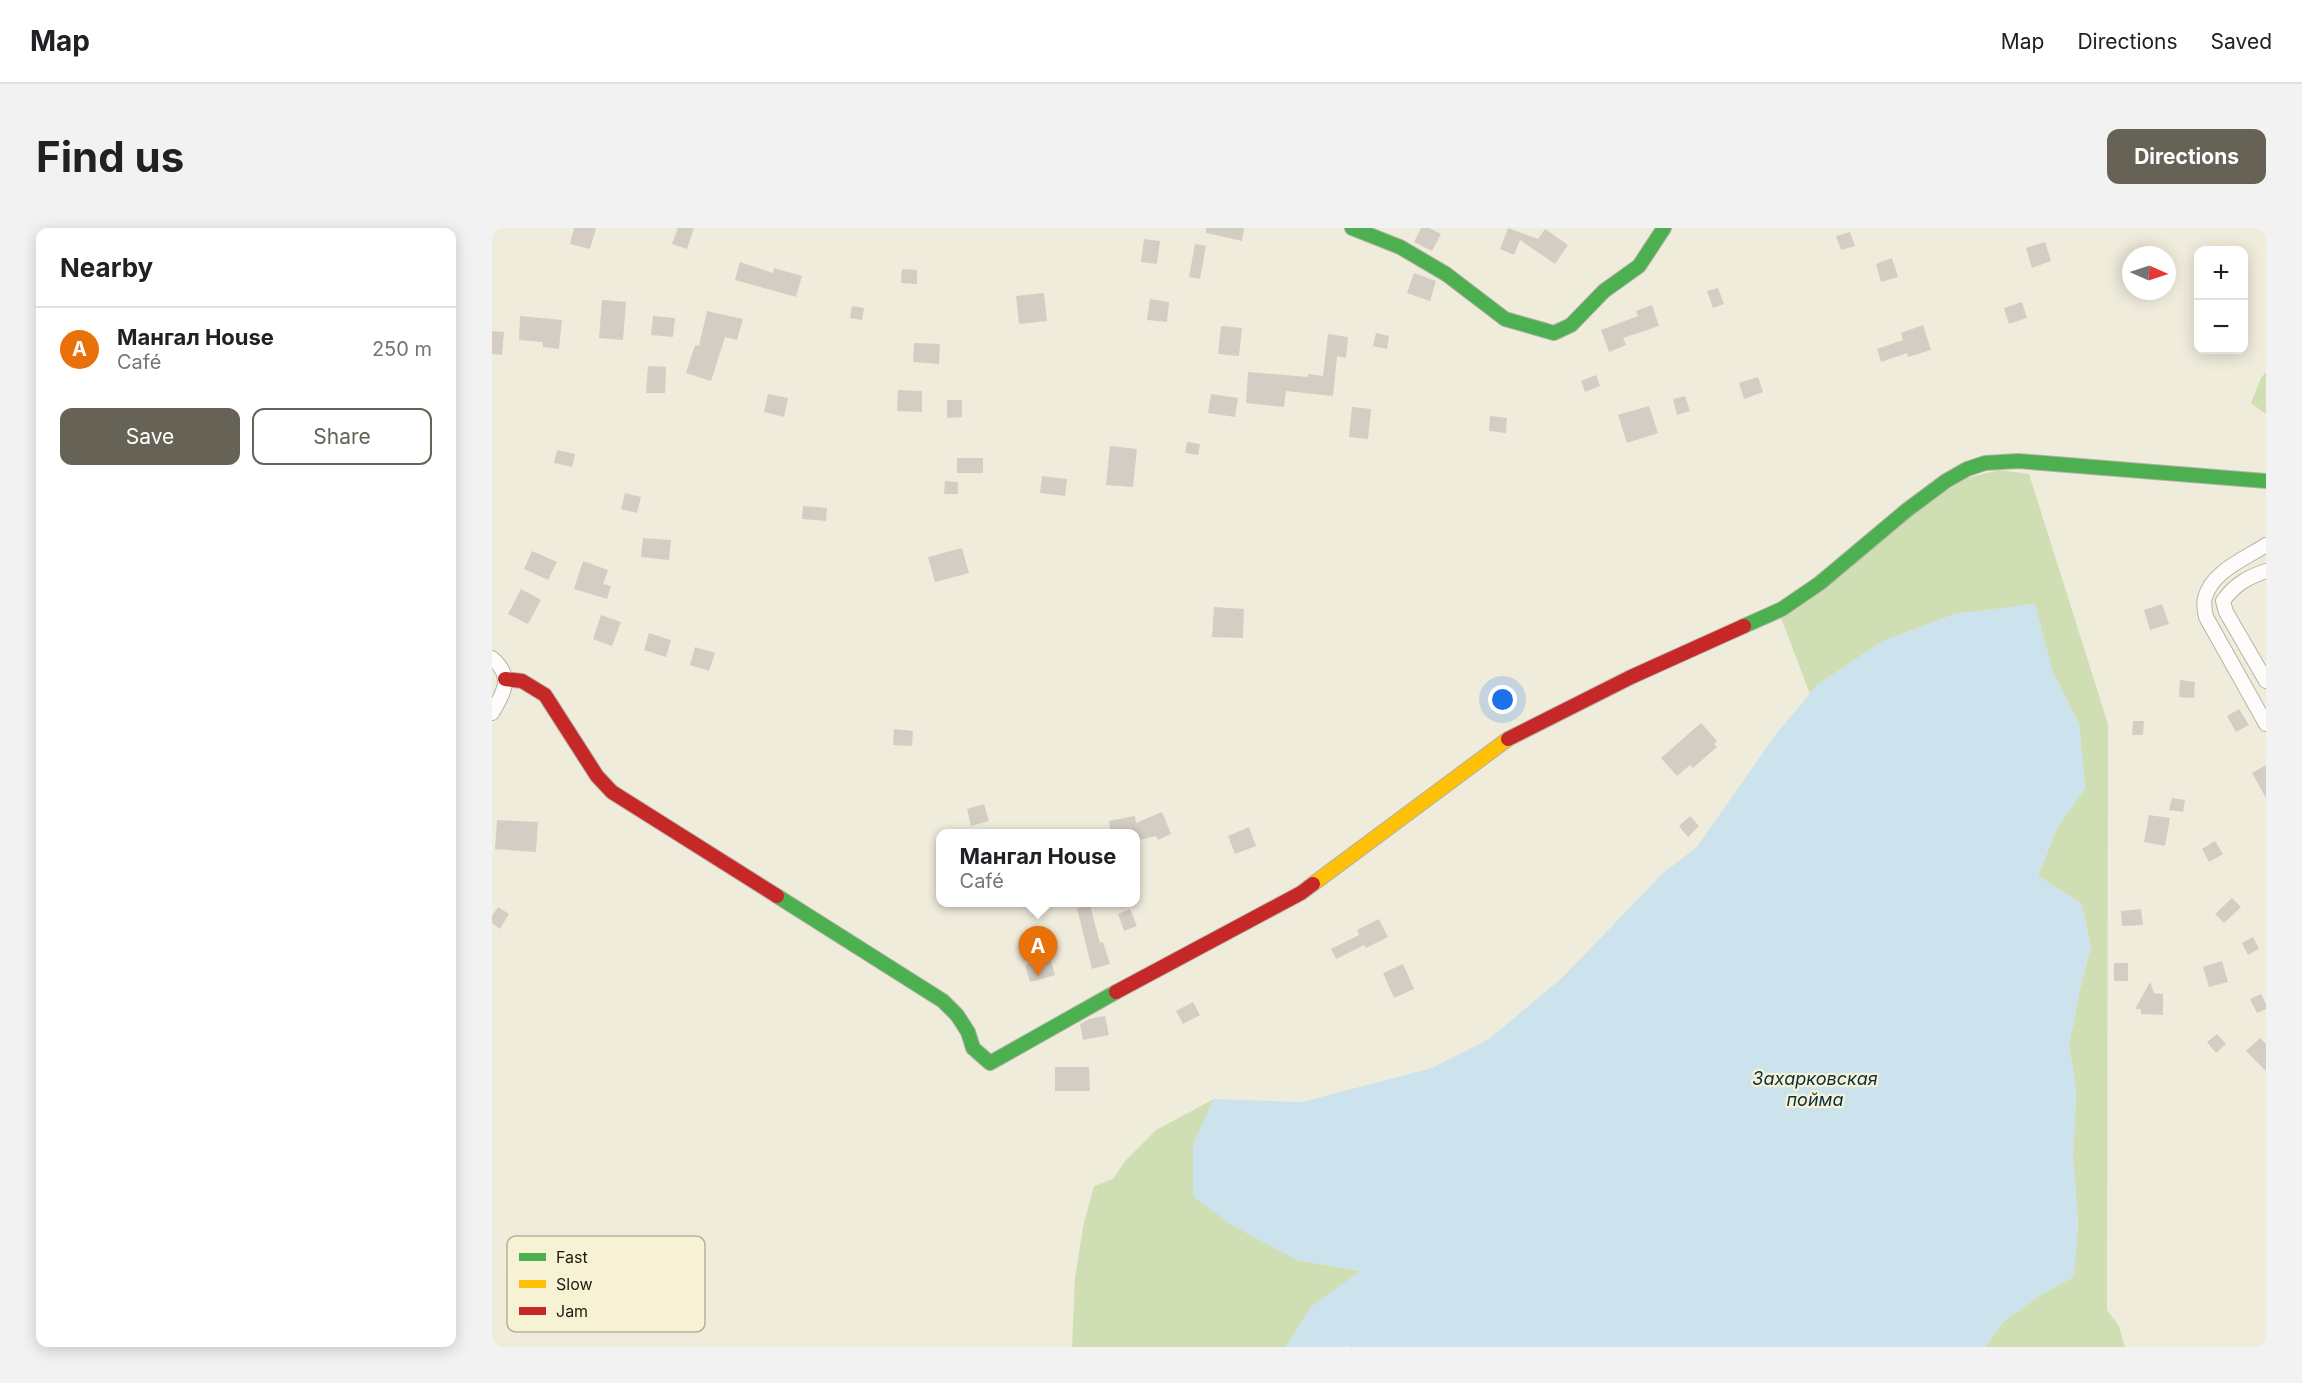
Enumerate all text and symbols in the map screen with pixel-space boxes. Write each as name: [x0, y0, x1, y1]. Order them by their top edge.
text: Map: [30, 24, 90, 58]
text: Map: [2001, 29, 2044, 54]
text: Directions: [2077, 29, 2178, 54]
text: Saved: [2211, 29, 2272, 54]
button: Directions: [2107, 129, 2266, 184]
text: Find us: [36, 131, 184, 182]
north arrow: [2122, 246, 2176, 300]
map controls: [2194, 246, 2248, 354]
button: +: [2194, 246, 2248, 300]
text: Nearby: [60, 252, 153, 283]
button: −: [2194, 300, 2248, 354]
text: Мангал House: [117, 324, 274, 350]
text: A: [72, 337, 87, 361]
text: 250 m: [372, 337, 432, 361]
text: Café: [117, 350, 161, 374]
button: Save: [60, 408, 240, 465]
button: Share: [252, 408, 432, 465]
your location: [1488, 685, 1517, 714]
popup: [936, 829, 1140, 907]
text: Мангал House: [960, 843, 1116, 869]
text: Café: [960, 869, 1004, 893]
pin: A: [1018, 926, 1058, 976]
water label: Захарковская пойма: [1752, 1068, 1878, 1110]
legend: [507, 1236, 705, 1332]
text: Fast: [556, 1247, 588, 1267]
text: Slow: [556, 1274, 593, 1294]
text: Jam: [556, 1301, 588, 1321]

